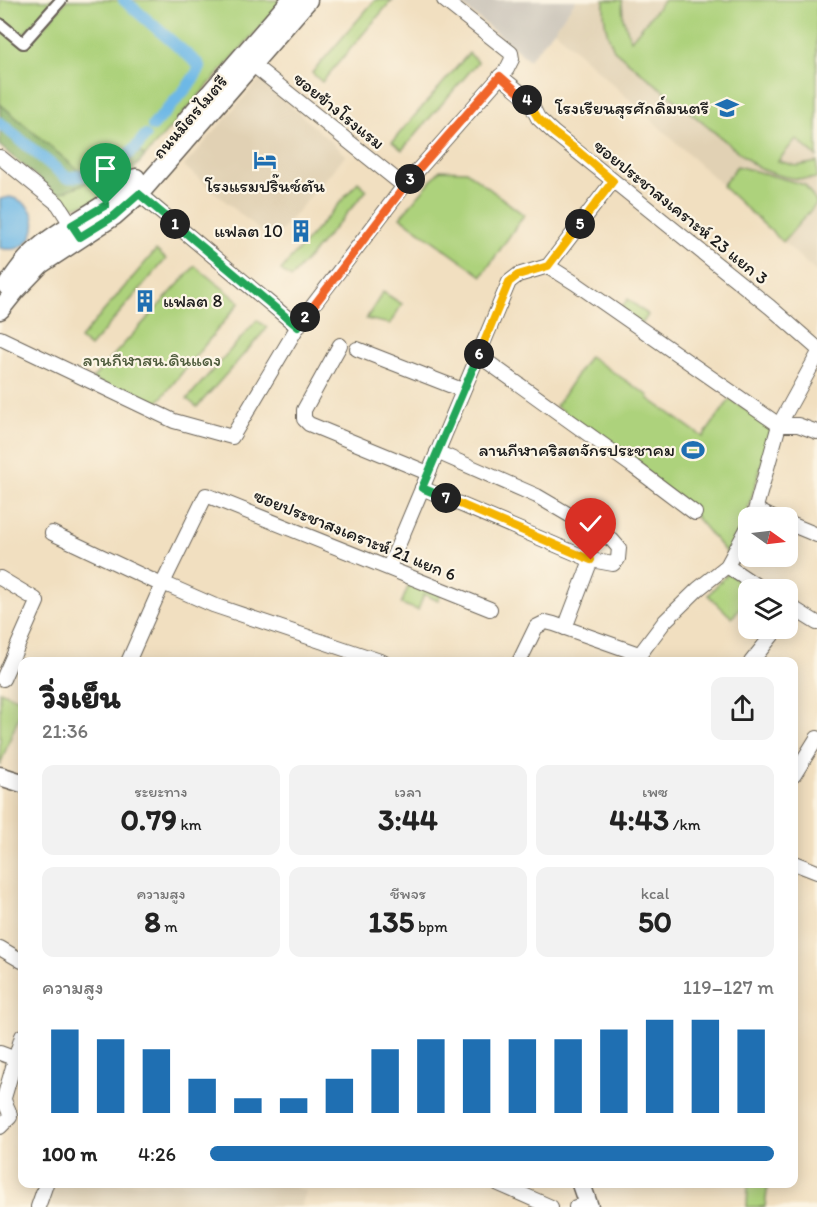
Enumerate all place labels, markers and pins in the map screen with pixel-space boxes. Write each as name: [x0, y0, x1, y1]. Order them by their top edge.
pin: 4: [512, 85, 542, 115]
place label: โรงเรียนสุรศักดิ์มนตรี: [554, 95, 709, 119]
school or university icon: โรงเรียนสุรศักดิ์มนตรี: [714, 95, 740, 121]
pin: [80, 143, 131, 205]
hotel icon: โรงแรมปริ๊นซ์ตัน: [252, 147, 278, 173]
pin: 3: [395, 164, 425, 194]
place label: โรงแรมปริ๊นซ์ตัน: [204, 174, 325, 197]
pin: 1: [160, 209, 190, 239]
pin: 5: [565, 209, 595, 239]
building icon: แฟลต 10: [288, 218, 314, 244]
place label: แฟลต 10: [214, 220, 283, 242]
building icon: แฟลต 8: [132, 288, 158, 314]
place label: แฟลต 8: [163, 290, 222, 312]
pin: 2: [290, 302, 320, 332]
pin: 6: [464, 339, 494, 369]
sports icon: ลานกีฬาคริสตจักรประชาคม: [680, 437, 706, 463]
place label: ลานกีฬาคริสตจักรประชาคม: [479, 439, 675, 461]
pin: 7: [431, 483, 461, 513]
pin: [565, 498, 616, 560]

